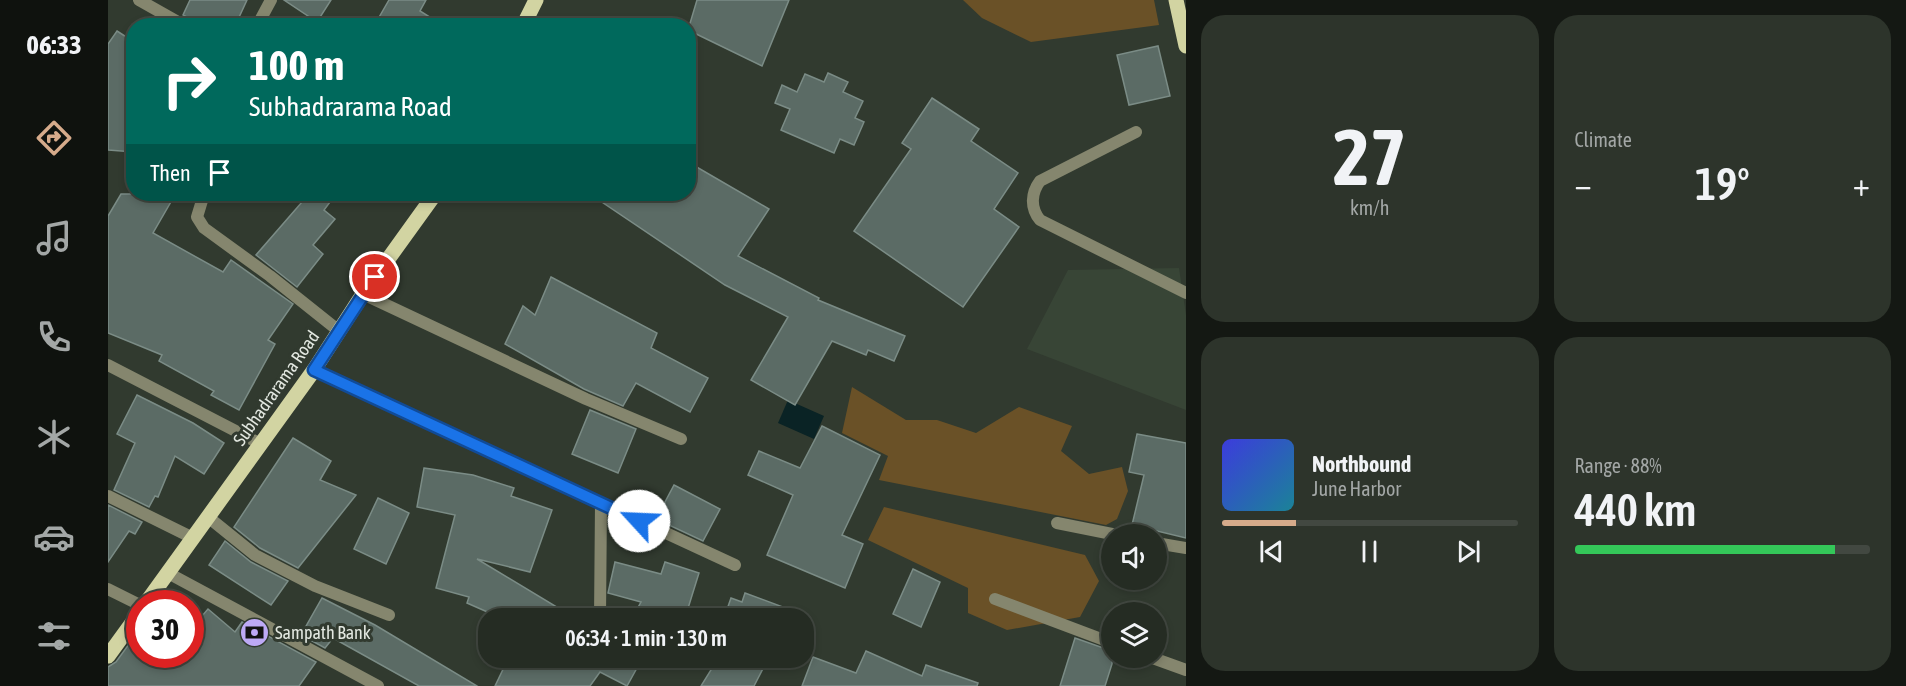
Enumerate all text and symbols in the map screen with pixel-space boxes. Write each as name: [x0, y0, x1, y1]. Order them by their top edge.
text: 06:33: [26, 29, 82, 60]
text: 100 m: [249, 41, 344, 89]
icon: right: [150, 42, 228, 120]
text: Subhadrarama Road: [249, 91, 452, 122]
text: 27: [1333, 112, 1406, 202]
icon: directions: [33, 117, 75, 159]
text: Climate: [1575, 128, 1632, 151]
icon: arrive: [203, 156, 236, 189]
text: 19°: [1695, 158, 1750, 210]
text: Then: [150, 160, 191, 186]
text: −: [1575, 165, 1592, 203]
text: +: [1853, 165, 1870, 203]
text: km/h: [1350, 196, 1390, 219]
icon: music: [33, 217, 75, 259]
pin: [349, 251, 400, 302]
icon: arrive: [358, 260, 391, 293]
icon: phone: [33, 316, 75, 358]
street label: Subhadrarama Road: [229, 327, 323, 449]
icon: climate: [33, 416, 75, 458]
text: Northbound: [1312, 451, 1411, 477]
text: Range · 88%: [1575, 454, 1662, 477]
text: June Harbor: [1312, 477, 1401, 500]
text: 440 km: [1575, 484, 1696, 536]
position arrow: [607, 489, 671, 553]
icon: car: [33, 516, 75, 558]
map controls: [1101, 524, 1167, 668]
button: sound: [1101, 524, 1167, 590]
icon: previous: [1255, 535, 1288, 568]
icon: pause: [1353, 535, 1386, 568]
icon: next: [1452, 535, 1485, 568]
speed limit sign: 30: [126, 590, 204, 668]
button: layers: [1101, 602, 1167, 668]
icon: filters: [33, 615, 75, 657]
bank icon: Sampath Bank: [238, 616, 270, 648]
place label: Sampath Bank: [275, 622, 371, 643]
text: 06:34 · 1 min · 130 m: [565, 625, 727, 651]

